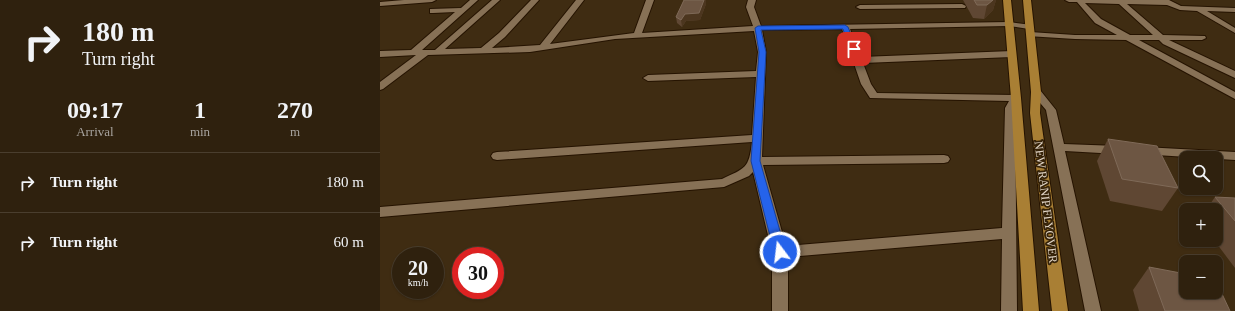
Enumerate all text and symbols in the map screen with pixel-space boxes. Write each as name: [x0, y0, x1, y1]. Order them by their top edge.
icon: right: [16, 16, 68, 68]
text: 180 m: [82, 16, 154, 47]
pin: [837, 32, 871, 66]
icon: arrive: [843, 38, 865, 60]
text: Turn right: [82, 49, 155, 69]
text: 09:17: [67, 97, 123, 123]
text: 1: [194, 97, 206, 123]
text: 270: [277, 97, 313, 123]
text: Arrival: [76, 124, 114, 139]
text: min: [190, 124, 210, 139]
text: m: [290, 124, 300, 139]
street label: NEW RANIP FLYOVER: [1032, 140, 1060, 264]
map controls: [1179, 151, 1223, 299]
button: search: [1179, 151, 1223, 195]
icon: right: [16, 172, 38, 194]
text: Turn right: [50, 174, 117, 190]
text: 180 m: [326, 174, 364, 190]
button: +: [1179, 203, 1223, 247]
position arrow: [759, 231, 801, 273]
icon: right: [16, 232, 38, 254]
text: Turn right: [50, 234, 117, 250]
text: 60 m: [334, 234, 364, 250]
speed limit sign: 30: [452, 247, 504, 299]
button: −: [1179, 255, 1223, 299]
text: 20: [408, 257, 428, 279]
text: km/h: [408, 277, 428, 288]

